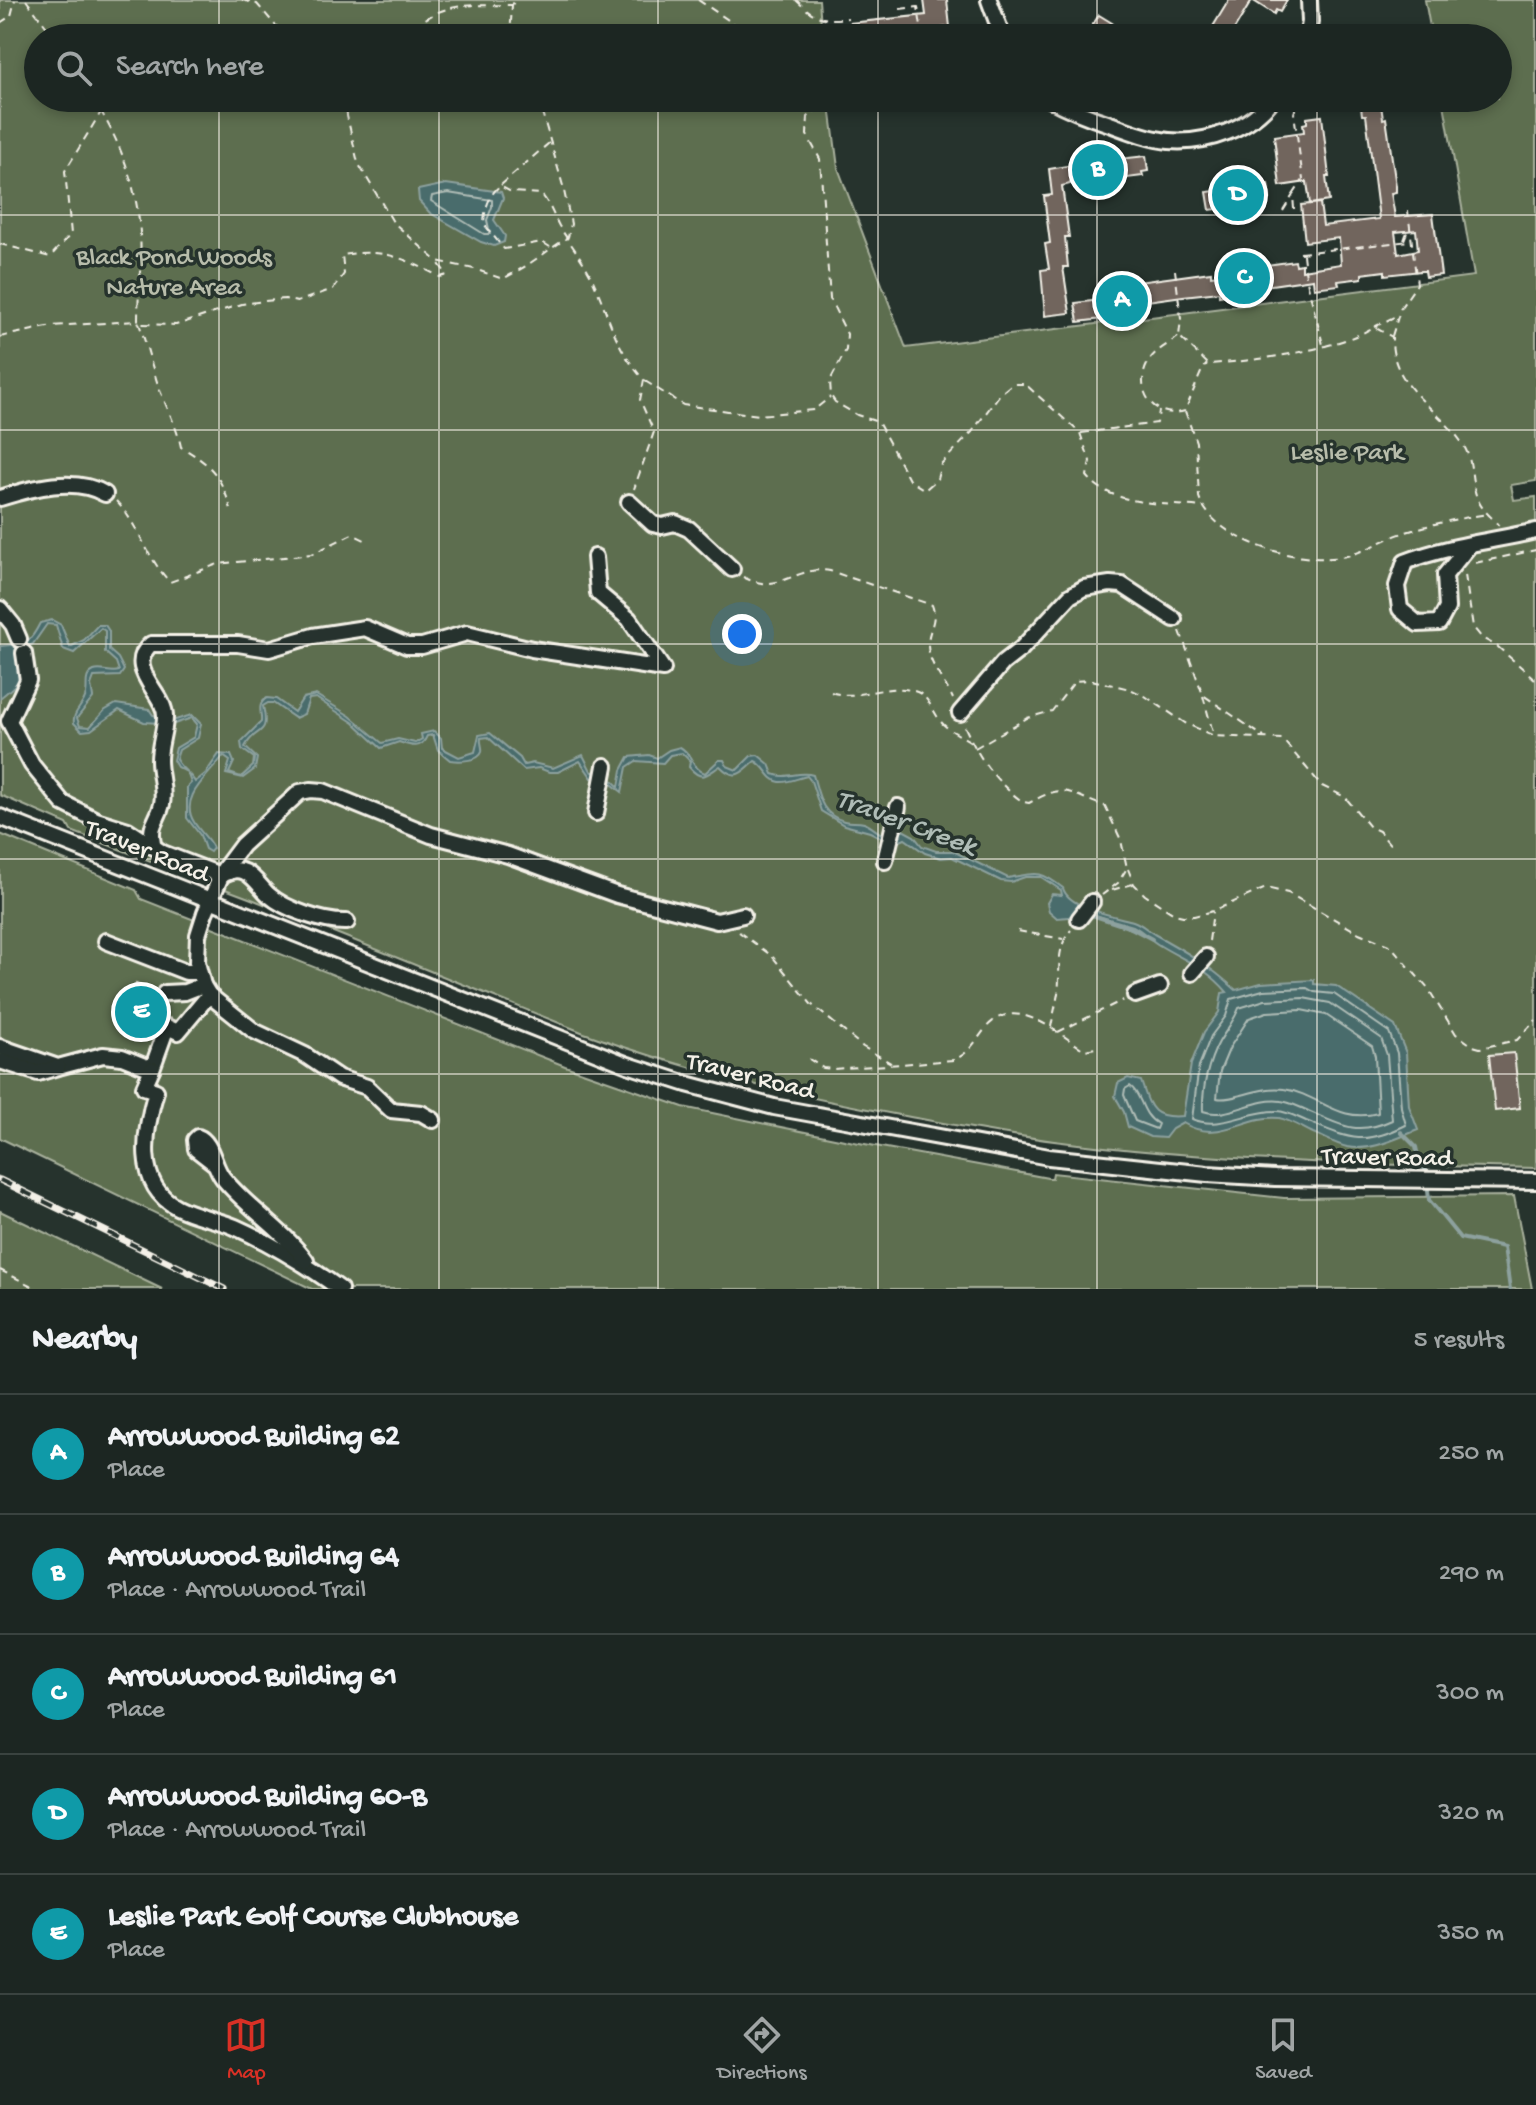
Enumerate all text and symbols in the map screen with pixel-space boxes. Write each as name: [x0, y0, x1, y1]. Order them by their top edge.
search box: [24, 24, 1512, 112]
icon: search: [52, 46, 96, 90]
text: Search here: [116, 51, 264, 86]
pin: B: [1072, 140, 1124, 200]
pin: D: [1212, 165, 1264, 225]
park label: Black Pond Woods Nature Area: [75, 244, 273, 305]
pin: C: [1218, 248, 1270, 308]
pin: A: [1096, 271, 1148, 331]
park label: Leslie Park: [1290, 439, 1406, 470]
your location: [722, 614, 762, 654]
water label: Traver Creek: [831, 784, 982, 866]
street label: Traver Road: [78, 814, 214, 893]
pin: E: [115, 982, 167, 1042]
street label: Traver Road: [681, 1047, 819, 1110]
street label: Traver Road: [1319, 1143, 1454, 1176]
text: Nearby: [32, 1321, 137, 1361]
text: 5 results: [1414, 1326, 1504, 1357]
text: Arrowwood Building 62: [108, 1421, 400, 1456]
text: A: [50, 1439, 66, 1470]
text: 250 m: [1438, 1439, 1504, 1470]
text: Place: [108, 1456, 165, 1487]
text: Arrowwood Building 64: [108, 1541, 399, 1576]
text: B: [51, 1559, 65, 1590]
text: 290 m: [1439, 1559, 1504, 1590]
text: Place · Arrowwood Trail: [108, 1576, 366, 1607]
text: Arrowwood Building 61: [108, 1661, 397, 1696]
text: C: [51, 1679, 65, 1710]
text: 300 m: [1436, 1679, 1504, 1710]
text: Place: [108, 1696, 165, 1727]
text: Arrowwood Building 60-B: [108, 1781, 427, 1816]
text: D: [50, 1799, 66, 1830]
text: 320 m: [1438, 1799, 1504, 1830]
text: Place · Arrowwood Trail: [108, 1816, 366, 1847]
text: Leslie Park Golf Course Clubhouse: [108, 1901, 518, 1936]
text: E: [50, 1919, 66, 1950]
text: 350 m: [1437, 1919, 1504, 1950]
text: Place: [108, 1936, 165, 1967]
tab: Map: [224, 2013, 268, 2087]
tab: Directions: [717, 2013, 807, 2087]
tab: Saved: [1255, 2013, 1312, 2087]

